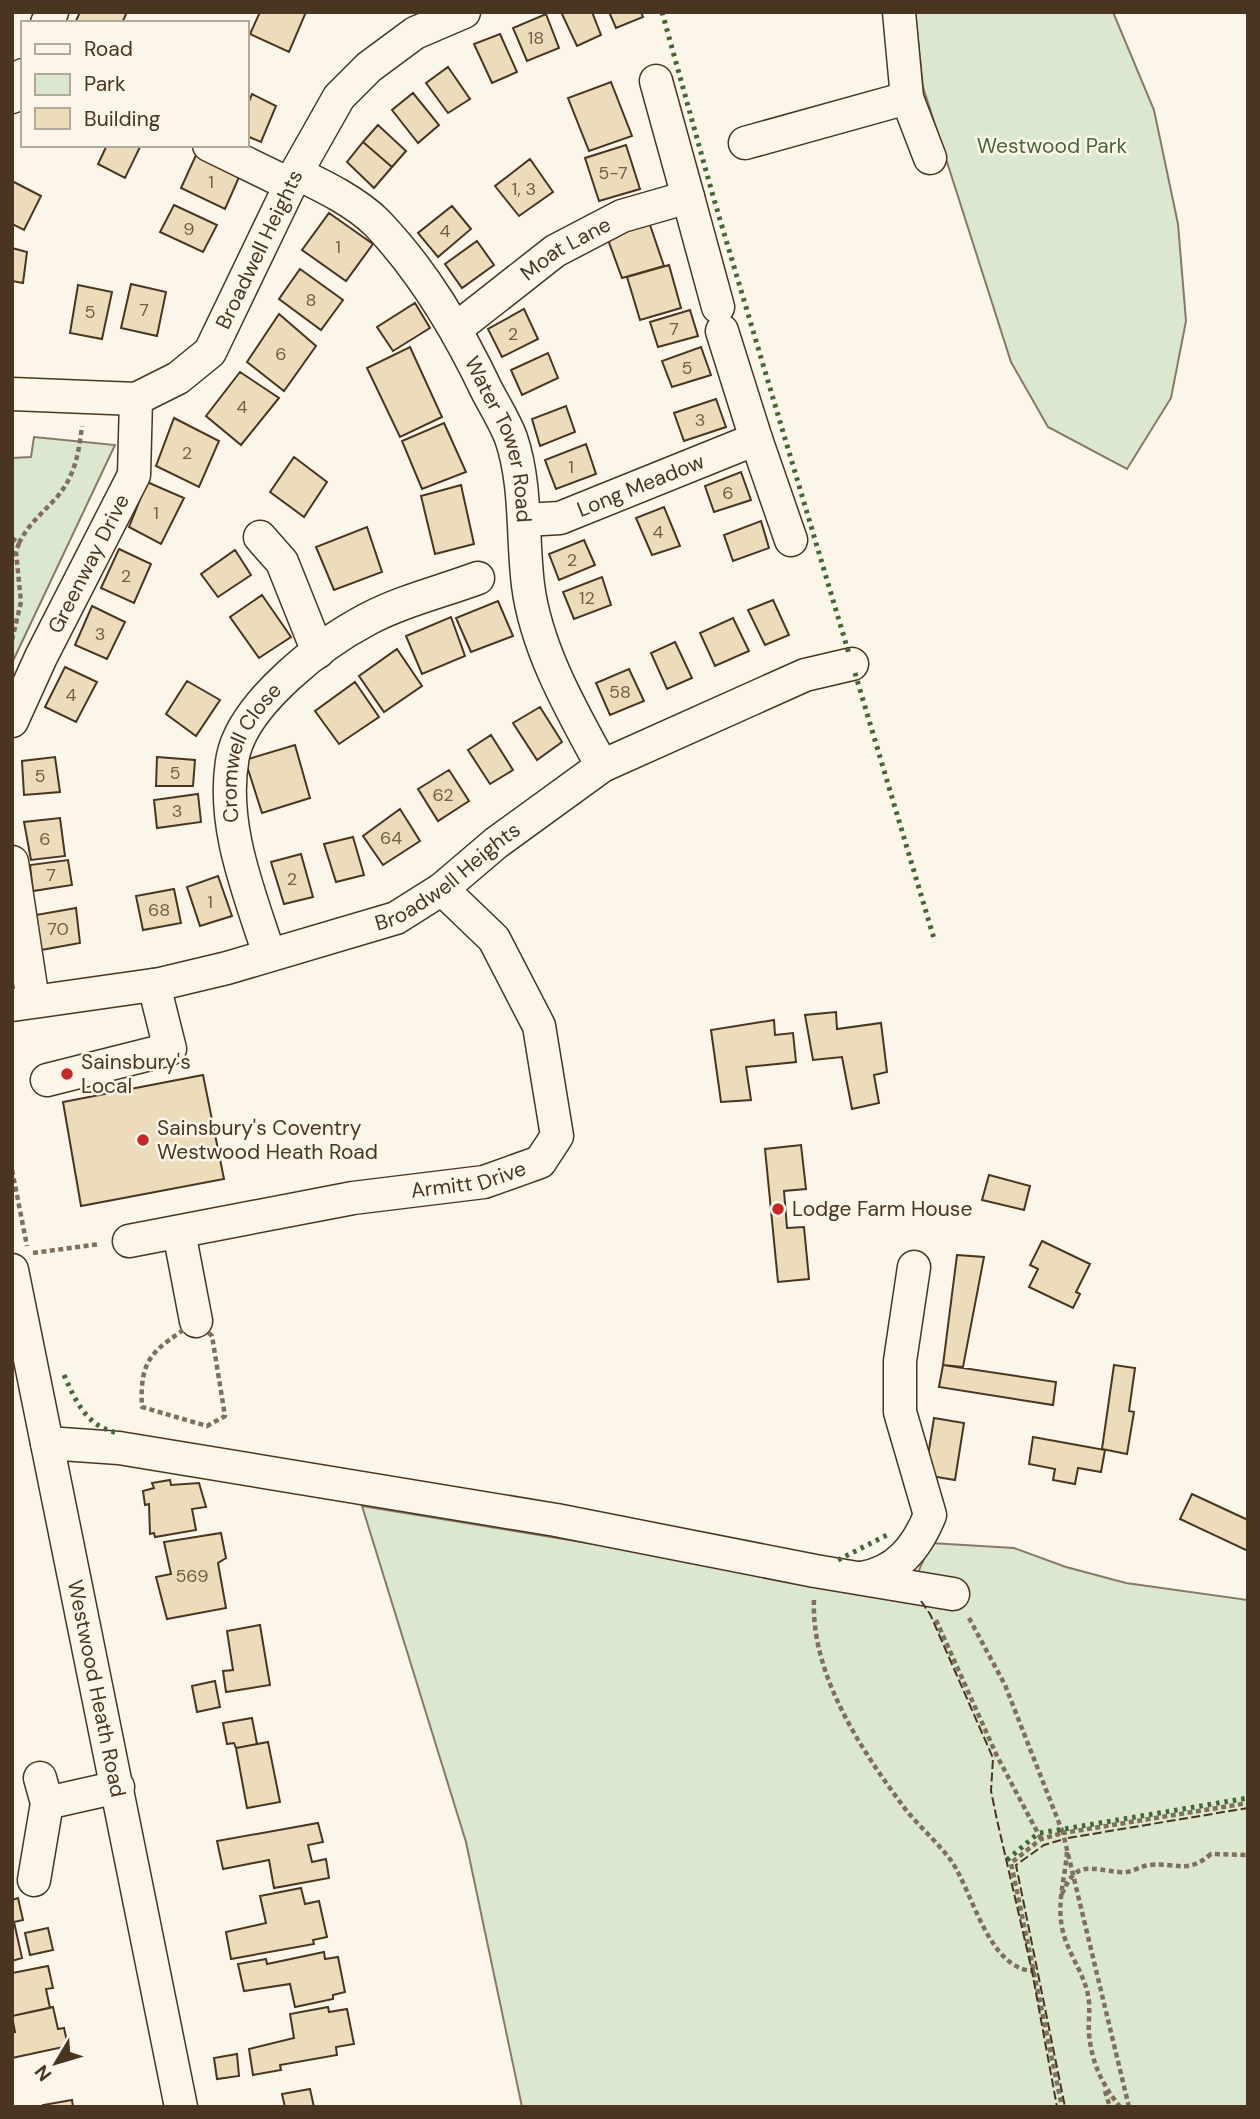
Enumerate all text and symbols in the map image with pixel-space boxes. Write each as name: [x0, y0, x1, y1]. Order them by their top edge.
legend: [21, 21, 248, 147]
house number: 18: [528, 26, 544, 50]
text: Road: [84, 35, 133, 63]
text: Park: [84, 70, 126, 98]
text: Building: [84, 105, 161, 133]
park label: Westwood Park: [977, 132, 1128, 160]
house number: 5-7: [598, 161, 628, 185]
street label: Broadwell Heights: [209, 165, 309, 334]
house number: 1: [208, 170, 214, 194]
house number: 1, 3: [512, 177, 536, 201]
street label: Moat Lane: [515, 210, 616, 287]
house number: 9: [183, 217, 195, 241]
house number: 4: [440, 219, 451, 243]
house number: 1: [335, 235, 341, 259]
house number: 8: [306, 288, 316, 312]
house number: 7: [139, 298, 149, 322]
house number: 5: [85, 300, 95, 324]
house number: 7: [669, 317, 679, 341]
house number: 2: [508, 322, 518, 346]
house number: 6: [275, 342, 287, 366]
street label: Water Tower Road: [458, 351, 538, 523]
house number: 5: [682, 356, 692, 380]
house number: 4: [237, 395, 248, 419]
house number: 3: [695, 408, 705, 432]
house number: 2: [182, 441, 192, 465]
street label: Long Meadow: [573, 447, 708, 524]
house number: 1: [568, 455, 574, 479]
house number: 6: [722, 481, 734, 505]
street label: Greenway Drive: [41, 489, 136, 638]
house number: 1: [153, 501, 159, 525]
house number: 4: [653, 520, 664, 544]
house number: 2: [567, 548, 577, 572]
house number: 2: [121, 564, 131, 588]
house number: 12: [579, 586, 595, 610]
house number: 3: [95, 622, 105, 646]
street label: Cromwell Close: [216, 676, 288, 824]
house number: 58: [609, 680, 631, 704]
house number: 4: [66, 683, 77, 707]
house number: 5: [170, 761, 180, 785]
house number: 5: [35, 764, 45, 788]
house number: 62: [432, 783, 454, 807]
house number: 3: [172, 799, 182, 823]
street label: Broadwell Heights: [372, 816, 526, 937]
house number: 64: [380, 826, 402, 850]
house number: 6: [39, 827, 51, 851]
house number: 7: [46, 863, 56, 887]
house number: 2: [287, 867, 297, 891]
house number: 1: [207, 890, 213, 914]
house number: 68: [148, 898, 170, 922]
house number: 70: [47, 917, 69, 941]
place label: Sainsbury's Local: [81, 1048, 191, 1100]
marker: Sainsbury's Local: [59, 1066, 75, 1082]
place label: Sainsbury's Coventry Westwood Heath Road: [157, 1114, 378, 1166]
marker: Sainsbury's Coventry Westwood Heath Road: [135, 1132, 151, 1148]
street label: Armitt Drive: [409, 1154, 530, 1205]
place label: Lodge Farm House: [792, 1195, 972, 1223]
marker: Lodge Farm House: [770, 1201, 786, 1217]
house number: 569: [175, 1564, 209, 1588]
street label: Westwood Heath Road: [61, 1577, 132, 1800]
north arrow: [21, 2028, 91, 2098]
text: N: [29, 2060, 57, 2086]

